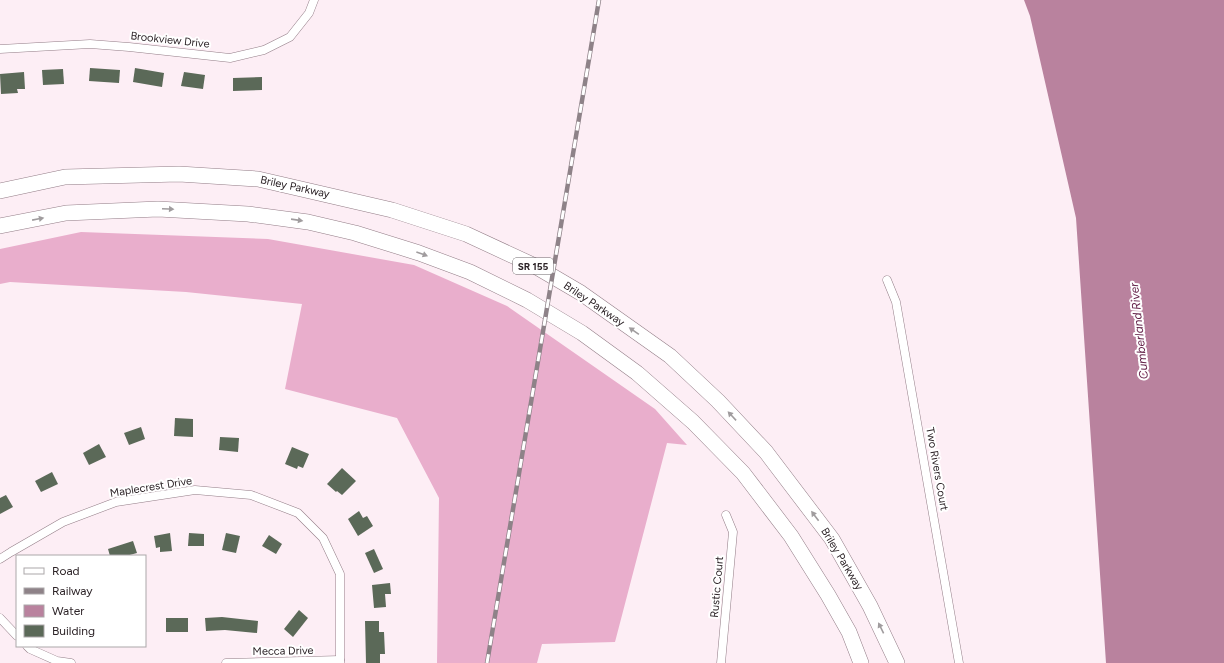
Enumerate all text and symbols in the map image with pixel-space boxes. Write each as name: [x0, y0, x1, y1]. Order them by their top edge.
street label: Brookview Drive: [130, 29, 210, 51]
street label: Briley Parkway: [259, 173, 331, 201]
one-way arrow: [162, 206, 174, 213]
one-way arrow: [32, 215, 44, 221]
one-way arrow: [291, 217, 303, 223]
one-way arrow: [417, 252, 429, 258]
road number: SR 155: [513, 258, 553, 274]
street label: Briley Parkway: [561, 279, 627, 329]
water label: Cumberland River: [1127, 281, 1151, 380]
one-way arrow: [629, 327, 640, 335]
one-way arrow: [727, 411, 737, 421]
street label: Two Rivers Court: [923, 426, 951, 512]
street label: Maplecrest Drive: [109, 474, 193, 500]
one-way arrow: [810, 511, 819, 522]
street label: Briley Parkway: [818, 525, 866, 593]
legend: [16, 555, 146, 647]
street label: Rustic Court: [708, 556, 726, 618]
text: Road: [52, 564, 80, 578]
text: Railway: [52, 584, 93, 598]
text: Water: [52, 604, 84, 618]
one-way arrow: [878, 622, 884, 633]
text: Building: [52, 624, 95, 638]
street label: Mecca Drive: [252, 644, 314, 658]

